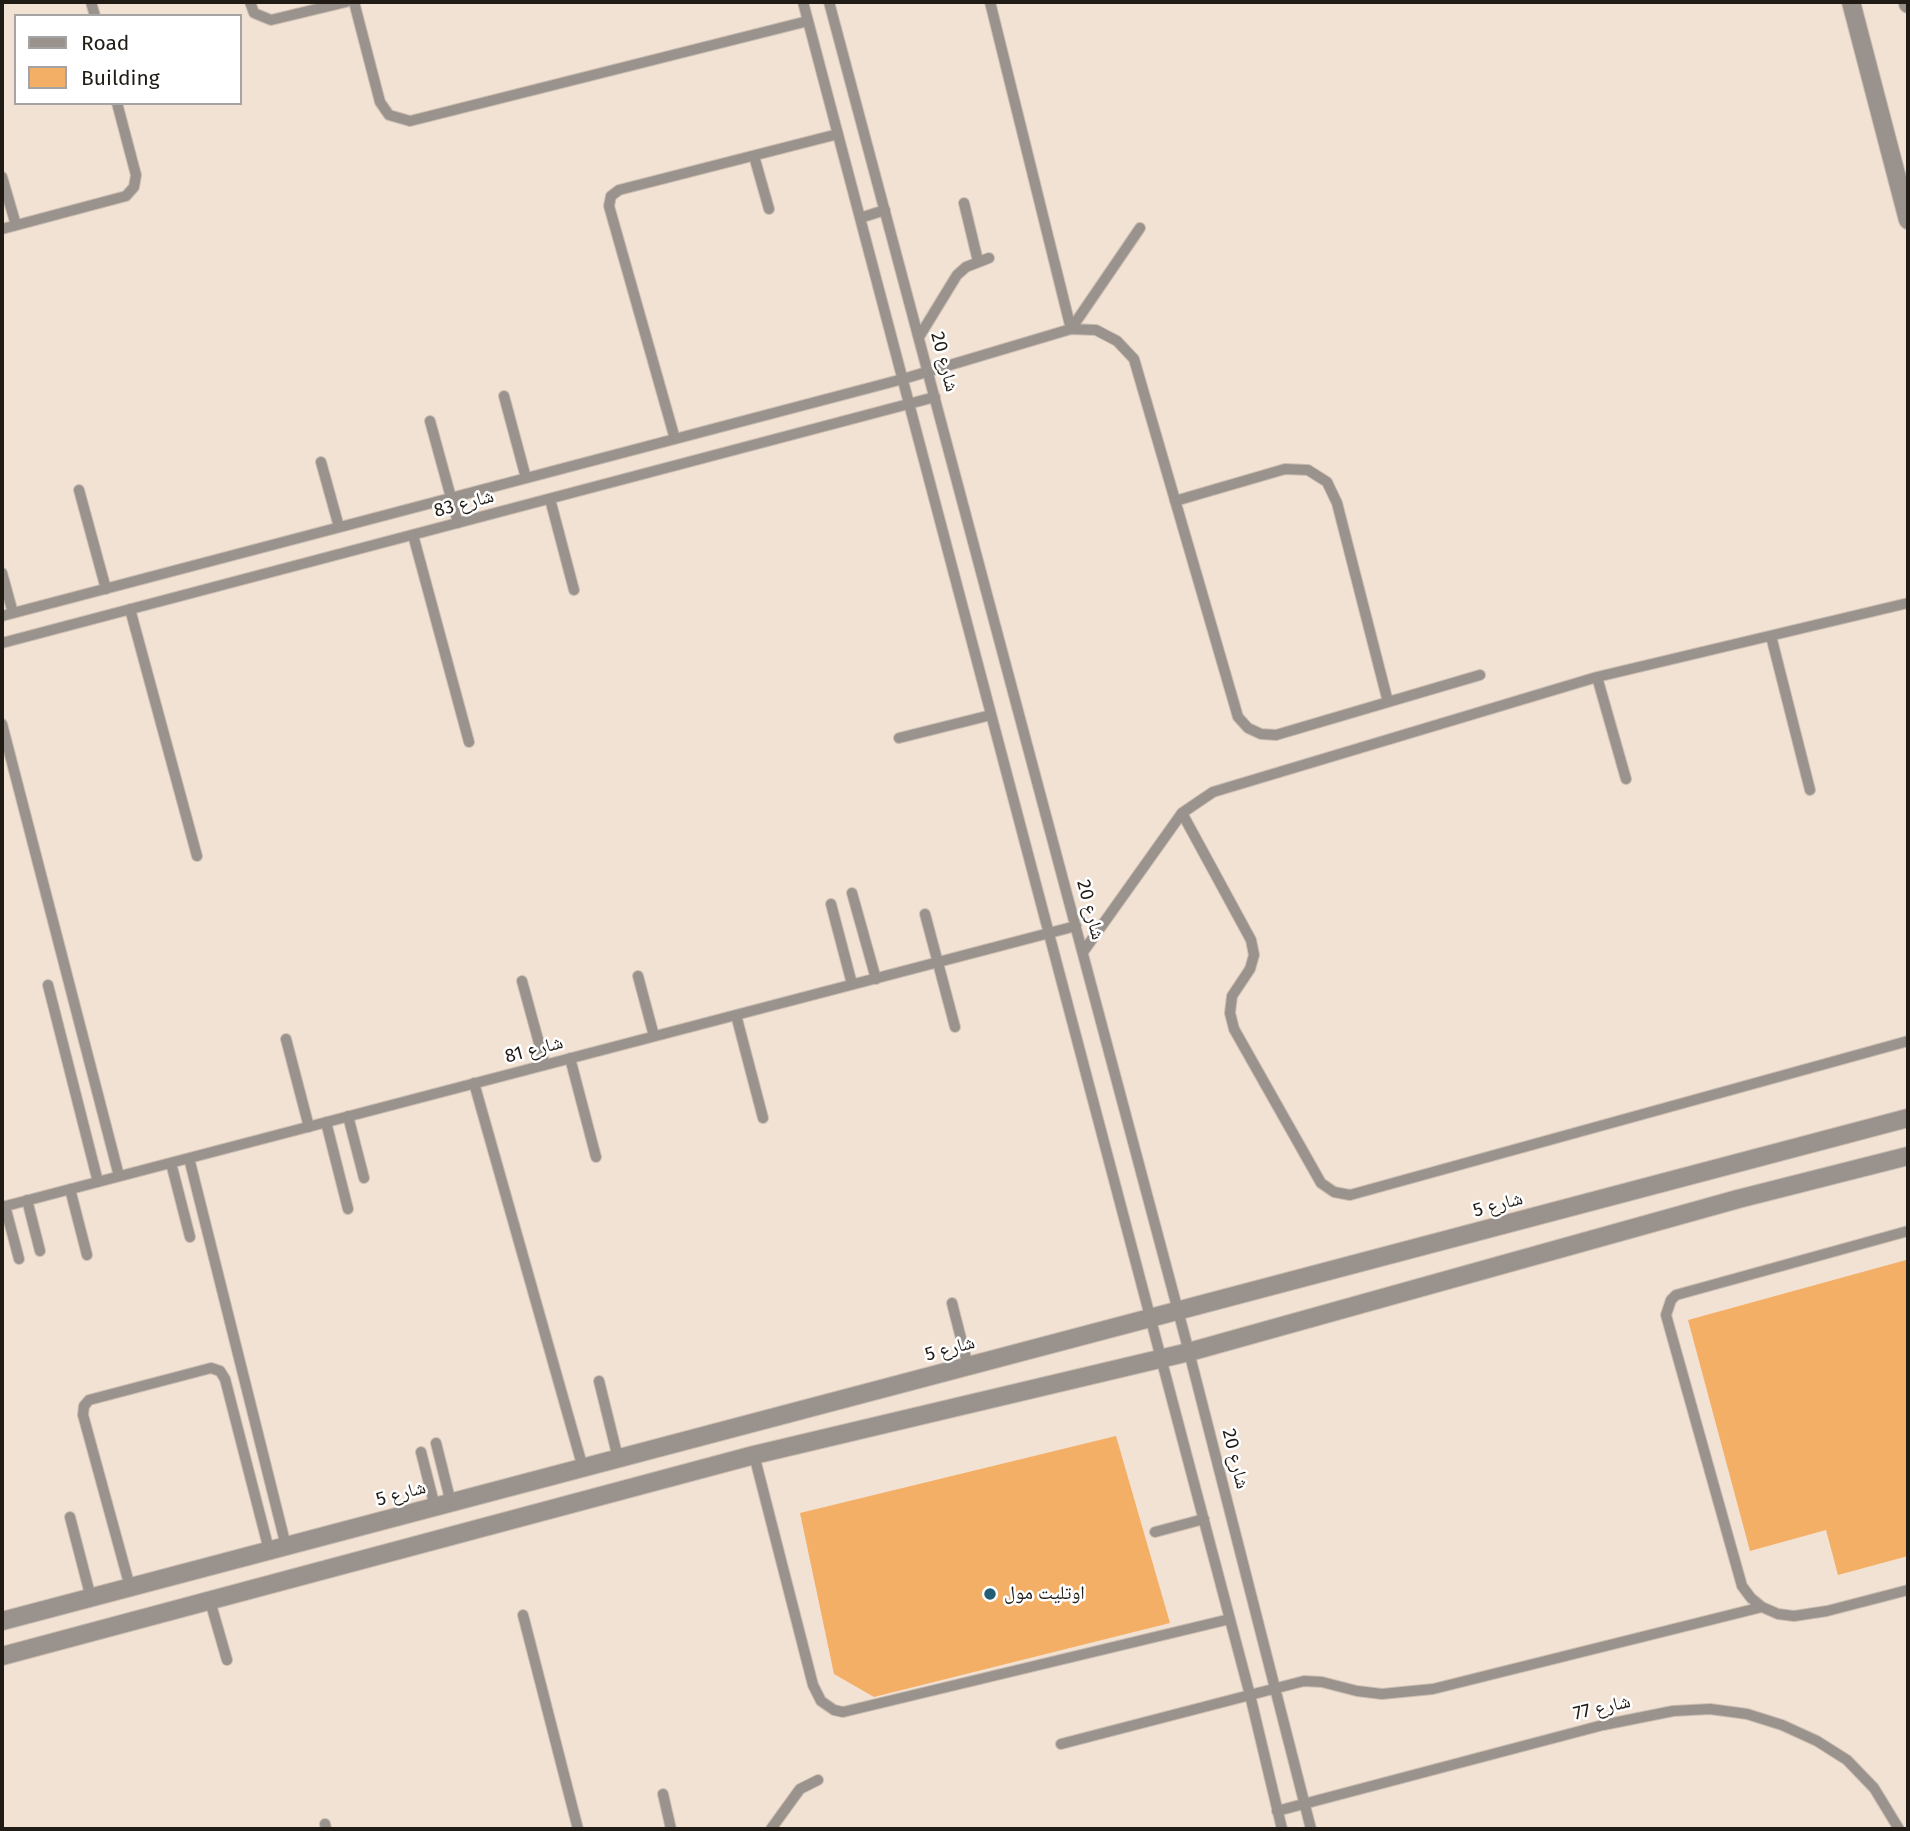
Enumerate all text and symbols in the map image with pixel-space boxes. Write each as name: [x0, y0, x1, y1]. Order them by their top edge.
legend: [14, 14, 242, 105]
text: Road: [81, 30, 129, 56]
text: Building: [81, 65, 160, 91]
street label: شارع 20: [925, 330, 963, 394]
street label: شارع 83: [432, 485, 496, 523]
street label: شارع 20: [1071, 878, 1109, 942]
street label: شارع 81: [502, 1031, 566, 1069]
street label: شارع 5: [1471, 1187, 1525, 1223]
street label: شارع 5: [923, 1331, 977, 1367]
street label: شارع 20: [1217, 1427, 1253, 1491]
street label: شارع 5: [374, 1476, 428, 1512]
place label: اوتليت مول: [1004, 1583, 1085, 1605]
marker: اوتليت مول: [982, 1586, 998, 1602]
street label: شارع 77: [1571, 1690, 1633, 1726]

